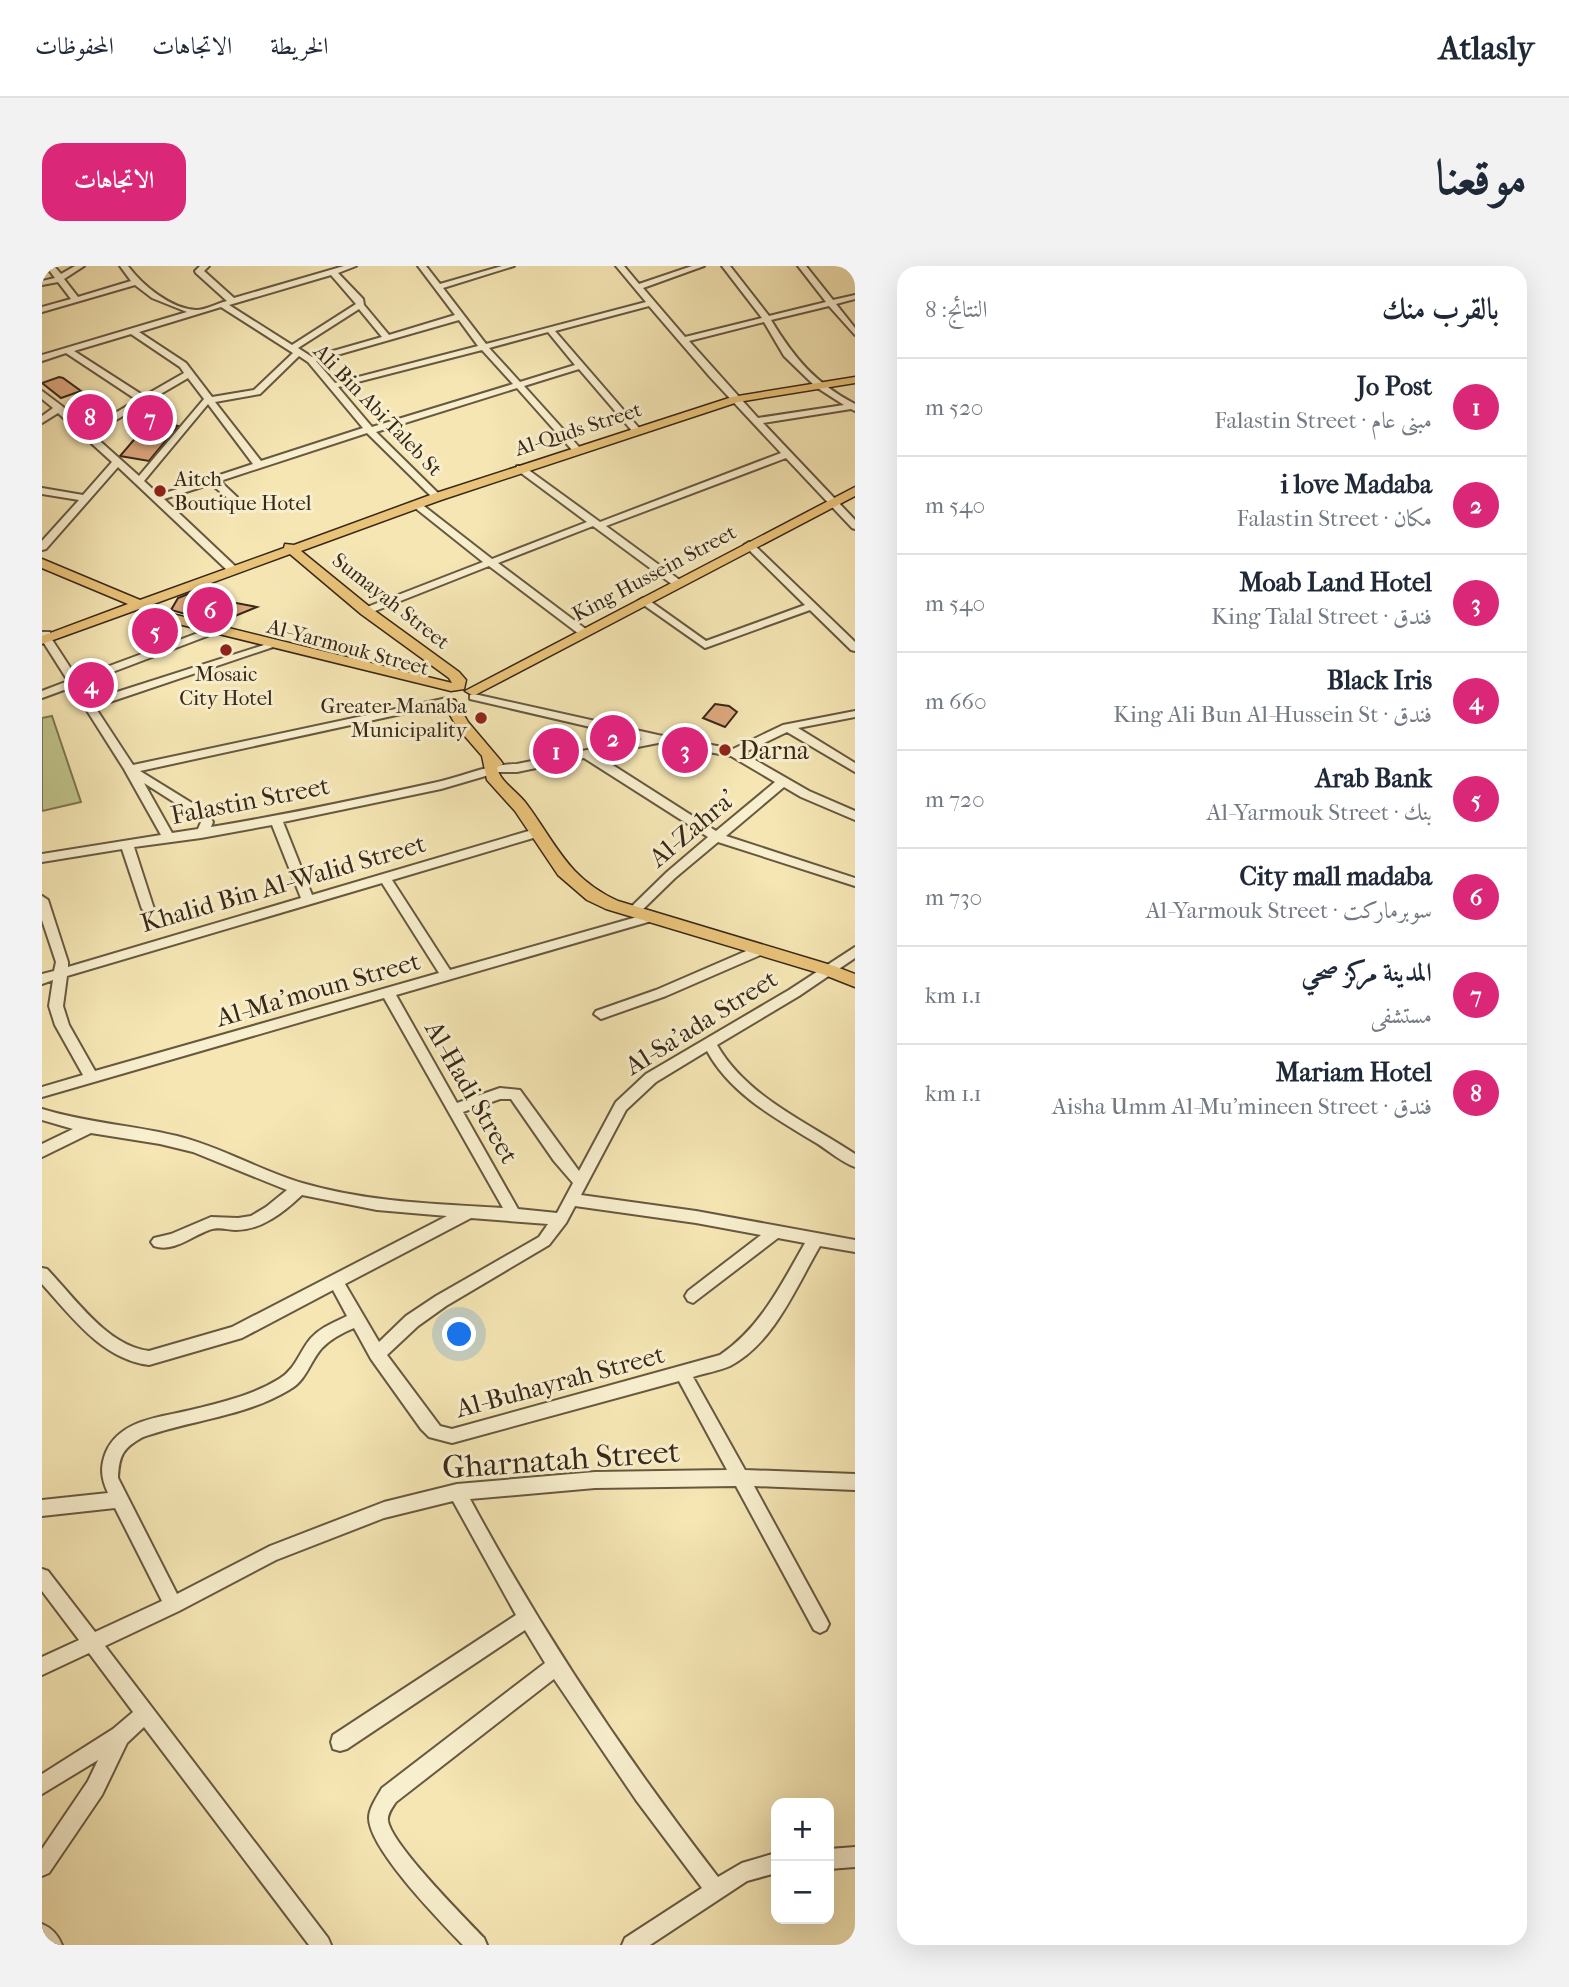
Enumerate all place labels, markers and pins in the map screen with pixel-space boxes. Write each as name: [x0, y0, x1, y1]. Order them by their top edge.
pin: 8: [67, 391, 113, 443]
pin: 7: [127, 392, 173, 444]
place label: Aitch Boutique Hotel: [173, 467, 312, 515]
marker: Aitch Boutique Hotel: [152, 483, 168, 499]
pin: 6: [187, 584, 233, 636]
pin: 5: [132, 605, 178, 657]
marker: Mosaic City Hotel: [218, 642, 234, 658]
pin: 4: [68, 659, 114, 711]
place label: Mosaic City Hotel: [179, 662, 273, 710]
place label: Greater Manaba Municipality: [320, 694, 468, 742]
marker: Greater Manaba Municipality: [473, 710, 489, 726]
pin: 2: [590, 712, 636, 764]
pin: 3: [662, 724, 708, 776]
pin: 1: [533, 725, 579, 777]
place label: Darna: [739, 735, 810, 766]
marker: Darna: [717, 742, 733, 758]

